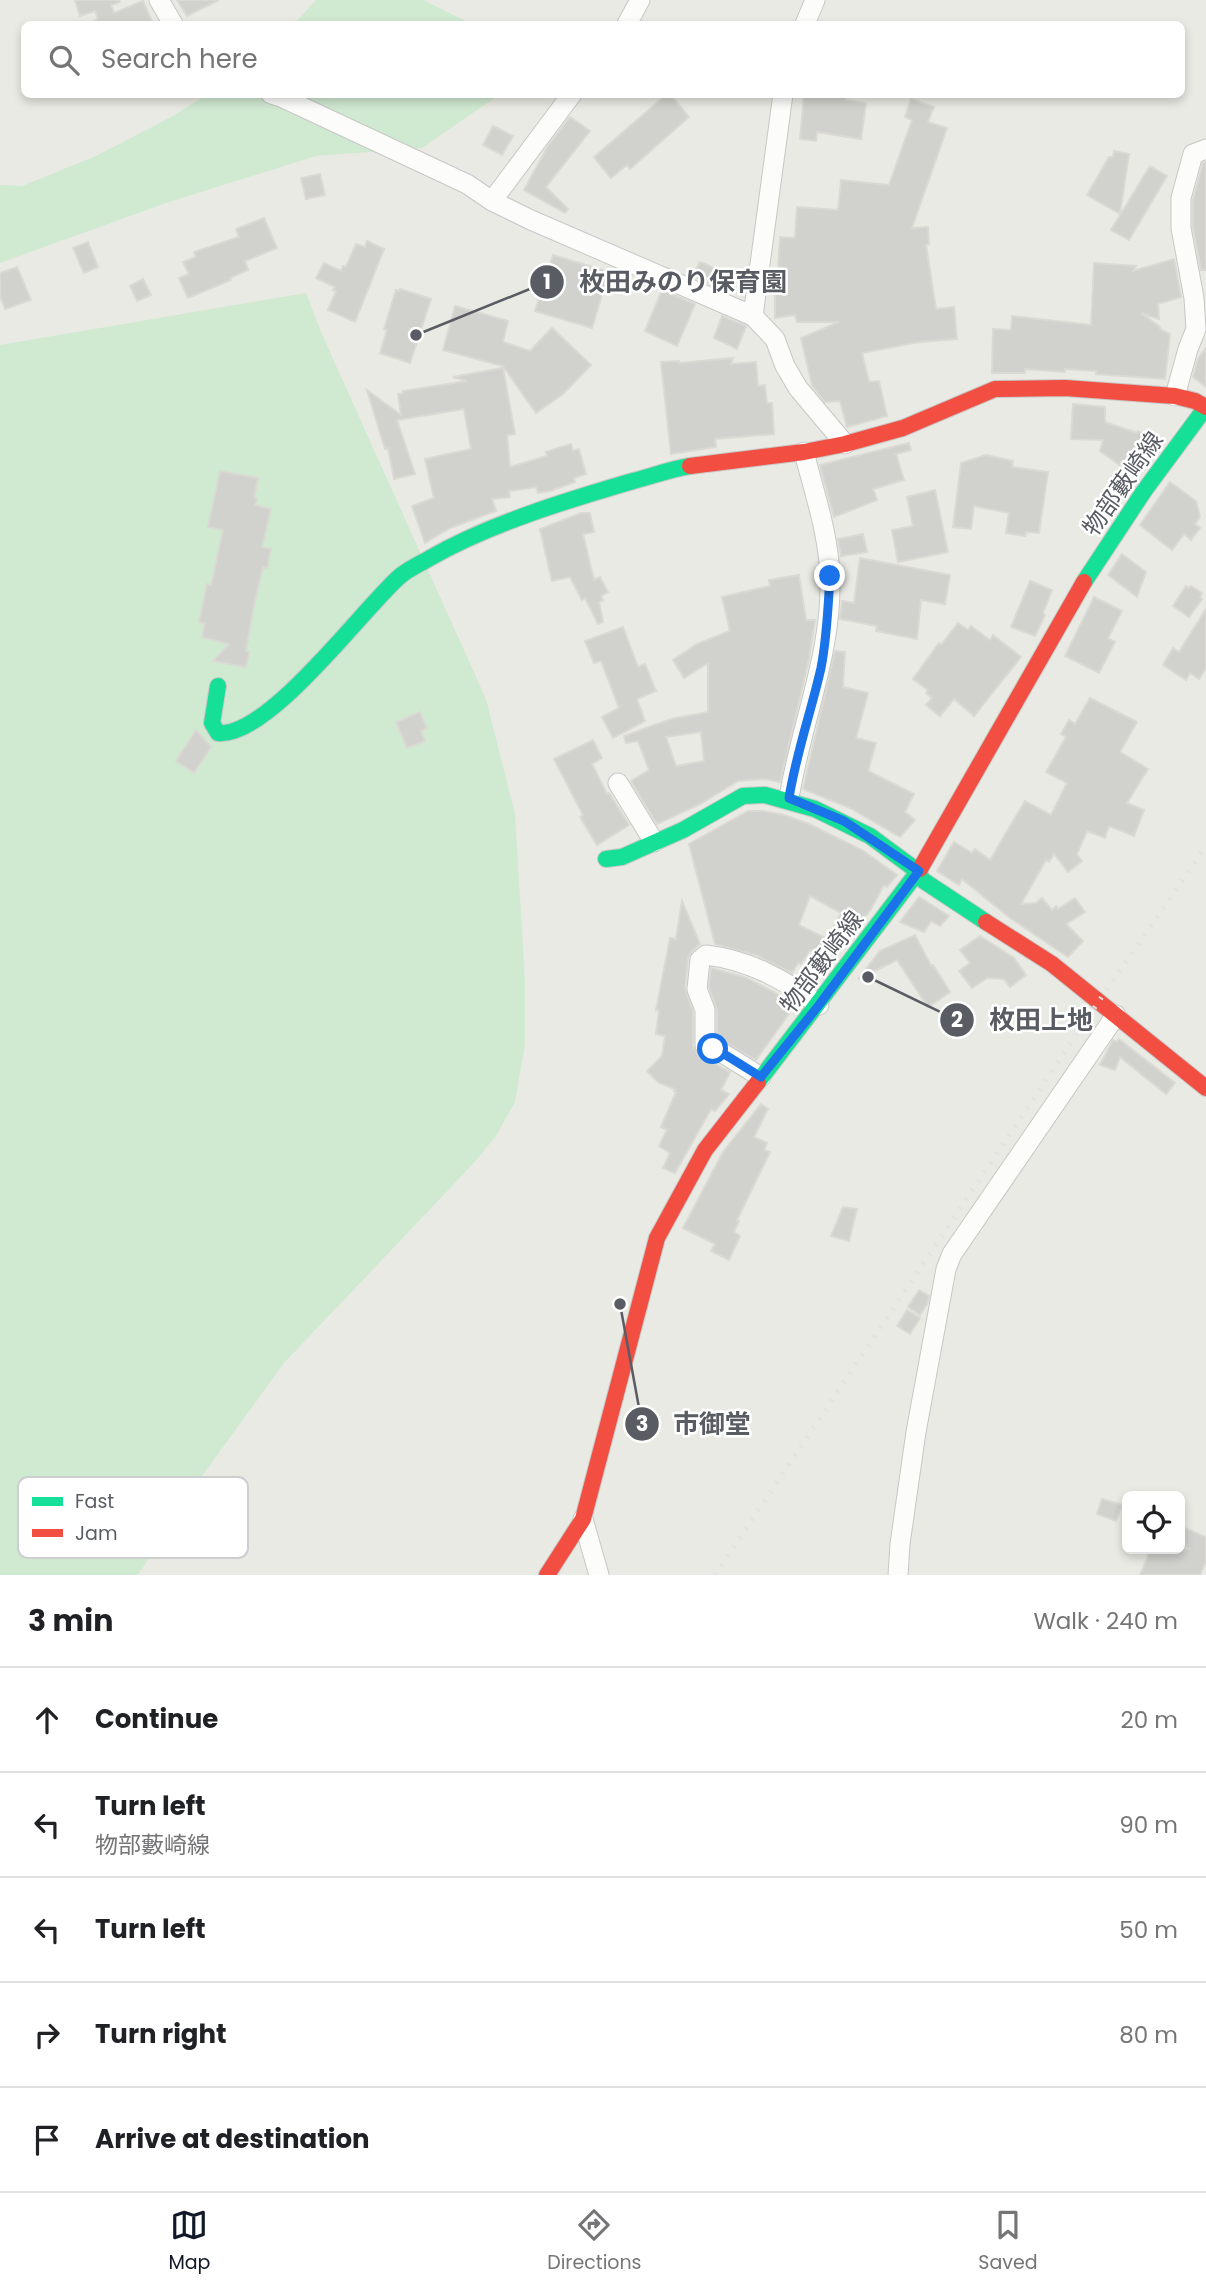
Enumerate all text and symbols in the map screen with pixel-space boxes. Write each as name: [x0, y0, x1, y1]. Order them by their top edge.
search box: [21, 21, 1185, 98]
icon: search: [45, 41, 83, 79]
text: Search here: [101, 41, 258, 77]
callout: 枚田みのり保育園: [530, 258, 801, 305]
text: 枚田みのり保育園: [579, 264, 787, 300]
text: 1: [543, 267, 551, 296]
street label: 物部藪崎線: [1075, 425, 1171, 542]
route end: [814, 560, 845, 591]
street label: 物部藪崎線: [772, 904, 871, 1020]
callout: 枚田上地: [940, 996, 1107, 1043]
text: 枚田上地: [989, 1002, 1093, 1038]
text: 2: [951, 1005, 963, 1034]
route start: [697, 1033, 728, 1064]
callout: 市御堂: [624, 1400, 765, 1447]
text: 市御堂: [673, 1406, 751, 1442]
text: 3: [636, 1409, 648, 1438]
legend: [18, 1477, 248, 1558]
text: Fast: [75, 1488, 114, 1515]
map controls: [1122, 1491, 1185, 1554]
button: locate: [1122, 1491, 1185, 1554]
text: Jam: [75, 1520, 117, 1547]
text: 3 min: [28, 1599, 113, 1642]
text: Walk · 240 m: [1033, 1605, 1178, 1637]
icon: ahead: [28, 1701, 66, 1739]
text: Continue: [95, 1701, 218, 1737]
text: 20 m: [1120, 1704, 1178, 1736]
text: Turn left: [95, 1788, 206, 1824]
icon: left: [28, 1806, 66, 1844]
text: 90 m: [1119, 1809, 1178, 1841]
text: 物部藪崎線: [95, 1829, 210, 1861]
icon: left: [28, 1911, 66, 1949]
text: Turn left: [95, 1911, 206, 1947]
text: 50 m: [1119, 1914, 1178, 1946]
icon: right: [28, 2016, 66, 2054]
text: Turn right: [95, 2016, 227, 2052]
text: 80 m: [1119, 2019, 1178, 2051]
icon: arrive: [28, 2121, 66, 2159]
text: Arrive at destination: [95, 2121, 370, 2157]
tab: Map: [168, 2206, 210, 2277]
tab: Directions: [547, 2206, 642, 2277]
tab: Saved: [978, 2206, 1038, 2277]

